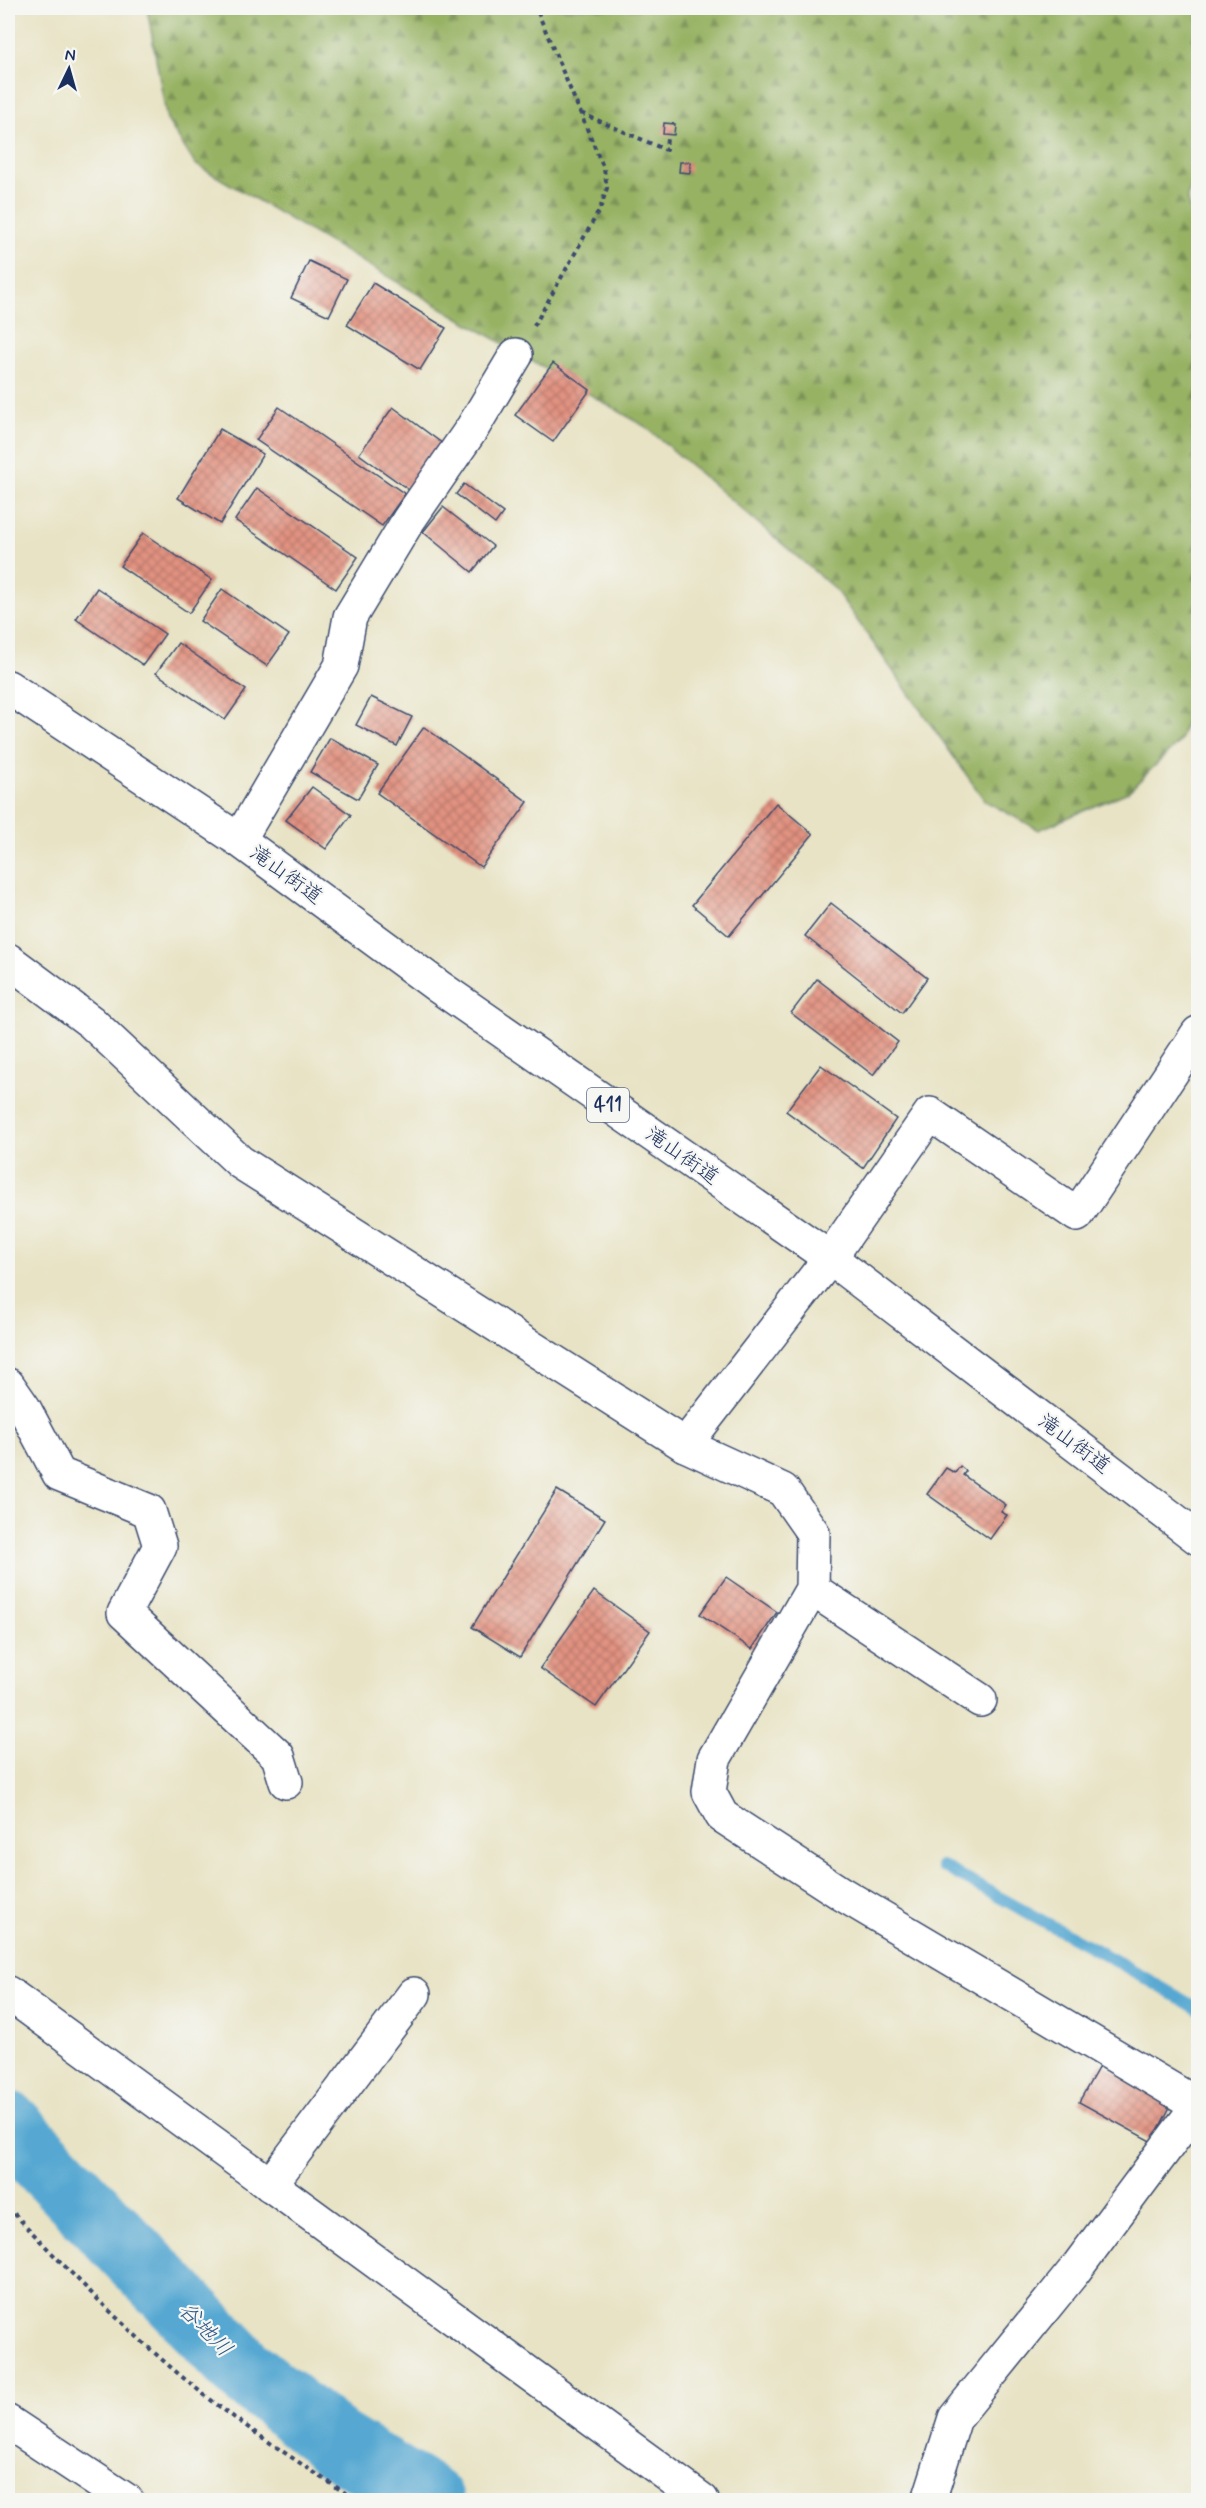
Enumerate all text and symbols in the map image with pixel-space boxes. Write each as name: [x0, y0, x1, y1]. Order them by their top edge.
north arrow: [39, 39, 99, 99]
text: N: [64, 45, 76, 66]
street label: 滝山街道: [244, 839, 328, 911]
road number: 411: [587, 1088, 629, 1122]
street label: 滝山街道: [640, 1120, 724, 1192]
street label: 滝山街道: [1032, 1408, 1116, 1480]
water label: 谷地川: [172, 2297, 238, 2363]

